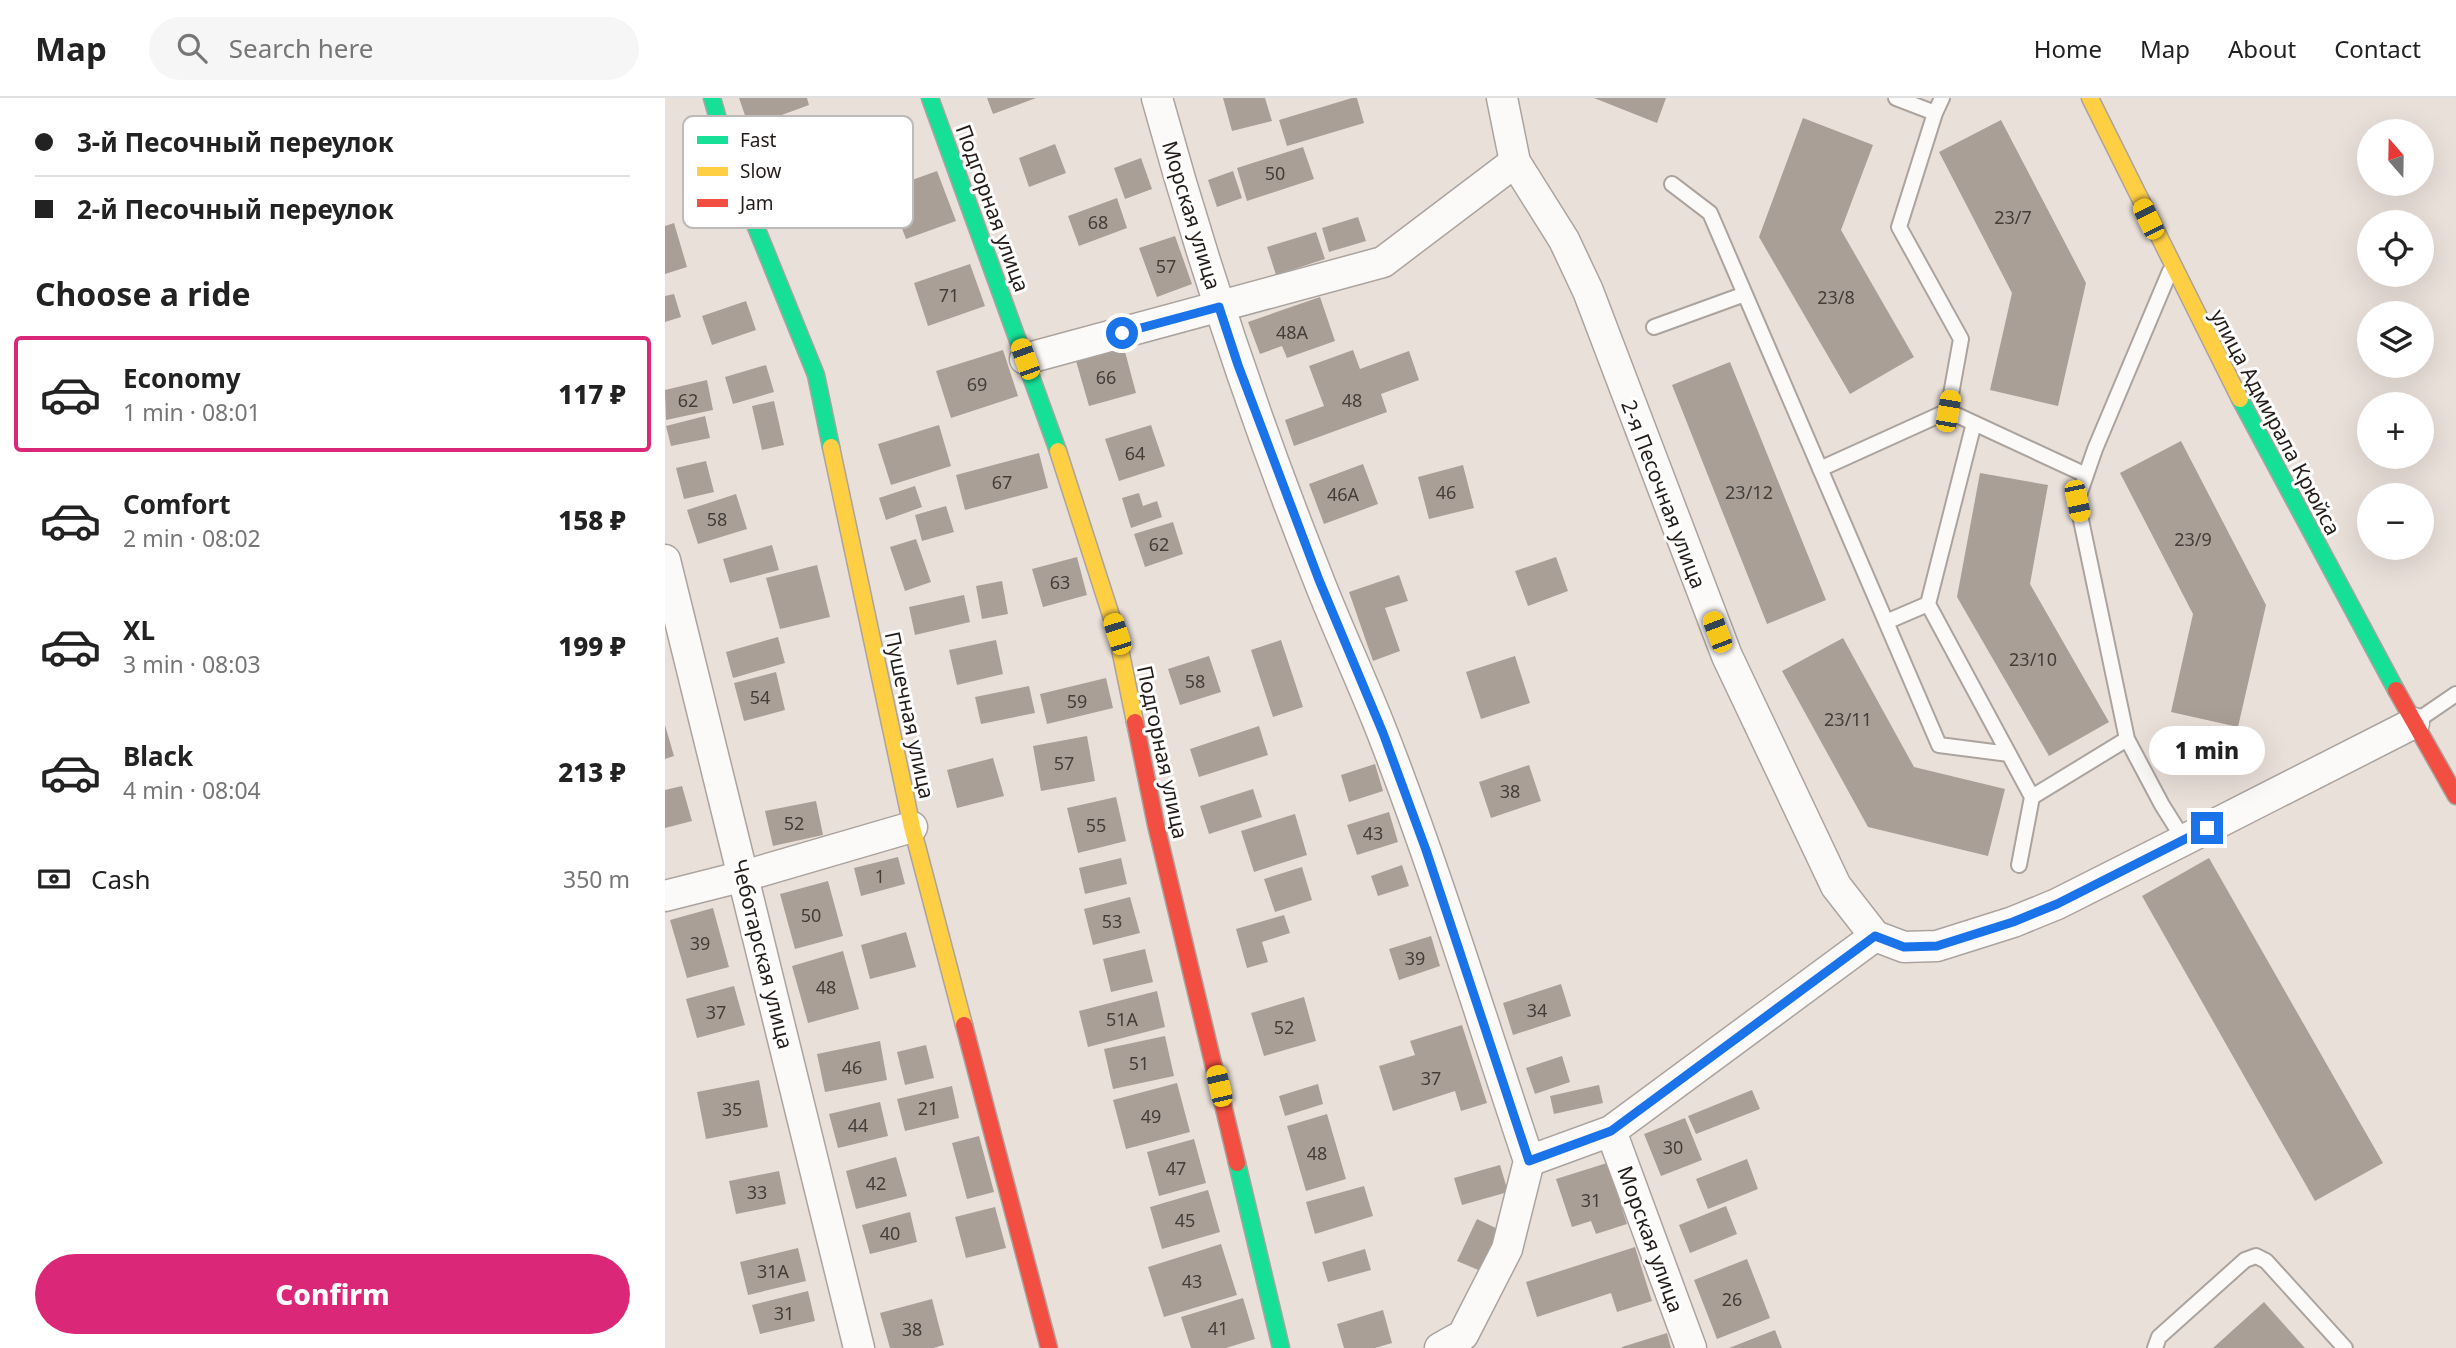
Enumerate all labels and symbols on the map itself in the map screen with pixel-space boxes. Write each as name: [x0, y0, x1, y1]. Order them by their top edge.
legend: [683, 116, 913, 228]
north arrow: [2357, 119, 2434, 196]
street label: Подгорная улица: [950, 120, 1036, 296]
text: Fast: [740, 127, 777, 153]
street label: Морская улица: [1156, 137, 1228, 293]
text: Slow: [740, 158, 781, 184]
house number: 50: [1265, 161, 1285, 185]
text: Jam: [738, 190, 774, 216]
car: [2130, 196, 2167, 242]
house number: 23/7: [1994, 205, 2032, 229]
house number: 68: [1088, 210, 1108, 234]
house number: 57: [1156, 254, 1176, 278]
house number: 71: [939, 283, 959, 307]
house number: 23/8: [1817, 285, 1855, 309]
street label: улица Адмирала Крюйса: [2204, 304, 2348, 540]
route start: [1106, 317, 1138, 349]
house number: 48А: [1276, 320, 1309, 344]
car: [1008, 336, 1043, 382]
house number: 66: [1096, 365, 1116, 389]
house number: 69: [967, 372, 987, 396]
house number: 62: [678, 388, 698, 412]
house number: 48: [1342, 388, 1362, 412]
car: [1935, 388, 1962, 434]
street label: 2-я Песочная улица: [1615, 396, 1713, 592]
house number: 64: [1125, 441, 1145, 465]
house number: 67: [992, 470, 1012, 494]
car: [2063, 478, 2092, 524]
house number: 46: [1436, 480, 1456, 504]
house number: 23/12: [1725, 480, 1773, 504]
house number: 46А: [1327, 482, 1360, 506]
house number: 58: [707, 507, 727, 531]
house number: 23/9: [2174, 527, 2212, 551]
house number: 62: [1149, 532, 1169, 556]
house number: 63: [1050, 570, 1070, 594]
car: [1700, 609, 1735, 655]
car: [1101, 611, 1134, 657]
street label: Пушечная улица: [879, 629, 941, 801]
house number: 23/10: [2009, 647, 2057, 671]
street label: Подгорная улица: [1131, 663, 1195, 841]
house number: 58: [1185, 669, 1205, 693]
house number: 54: [750, 685, 770, 709]
house number: 59: [1067, 689, 1087, 713]
house number: 23/11: [1824, 707, 1872, 731]
callout: 1 min: [2149, 726, 2265, 776]
house number: 57: [1054, 751, 1074, 775]
house number: 38: [1500, 779, 1520, 803]
house number: 52: [784, 811, 804, 835]
route end: [2191, 812, 2223, 844]
house number: 55: [1086, 813, 1106, 837]
house number: 43: [1363, 821, 1383, 845]
street label: Чеботарская улица: [726, 856, 800, 1052]
house number: 1: [875, 864, 885, 888]
house number: 50: [801, 903, 821, 927]
house number: 53: [1102, 909, 1122, 933]
house number: 39: [690, 931, 710, 955]
house number: 39: [1405, 946, 1425, 970]
house number: 48: [816, 975, 836, 999]
house number: 34: [1527, 998, 1547, 1022]
house number: 37: [706, 1000, 726, 1024]
house number: 51А: [1106, 1007, 1139, 1031]
house number: 52: [1274, 1015, 1294, 1039]
house number: 51: [1129, 1051, 1149, 1075]
house number: 46: [842, 1055, 862, 1079]
car: [1205, 1063, 1234, 1109]
house number: 37: [1421, 1066, 1441, 1090]
house number: 21: [918, 1096, 938, 1120]
house number: 35: [722, 1097, 742, 1121]
house number: 49: [1141, 1104, 1161, 1128]
house number: 44: [848, 1113, 868, 1137]
house number: 30: [1663, 1135, 1683, 1159]
house number: 48: [1307, 1141, 1327, 1165]
house number: 47: [1166, 1156, 1186, 1180]
street label: Морская улица: [1611, 1162, 1691, 1316]
house number: 42: [866, 1171, 886, 1195]
house number: 33: [747, 1180, 767, 1204]
house number: 31: [1581, 1188, 1601, 1212]
house number: 45: [1175, 1208, 1195, 1232]
house number: 40: [880, 1221, 900, 1245]
house number: 31А: [757, 1259, 790, 1283]
house number: 43: [1182, 1269, 1202, 1293]
house number: 26: [1722, 1287, 1742, 1311]
house number: 31: [774, 1301, 794, 1325]
house number: 41: [1208, 1316, 1228, 1340]
house number: 38: [902, 1317, 922, 1341]

